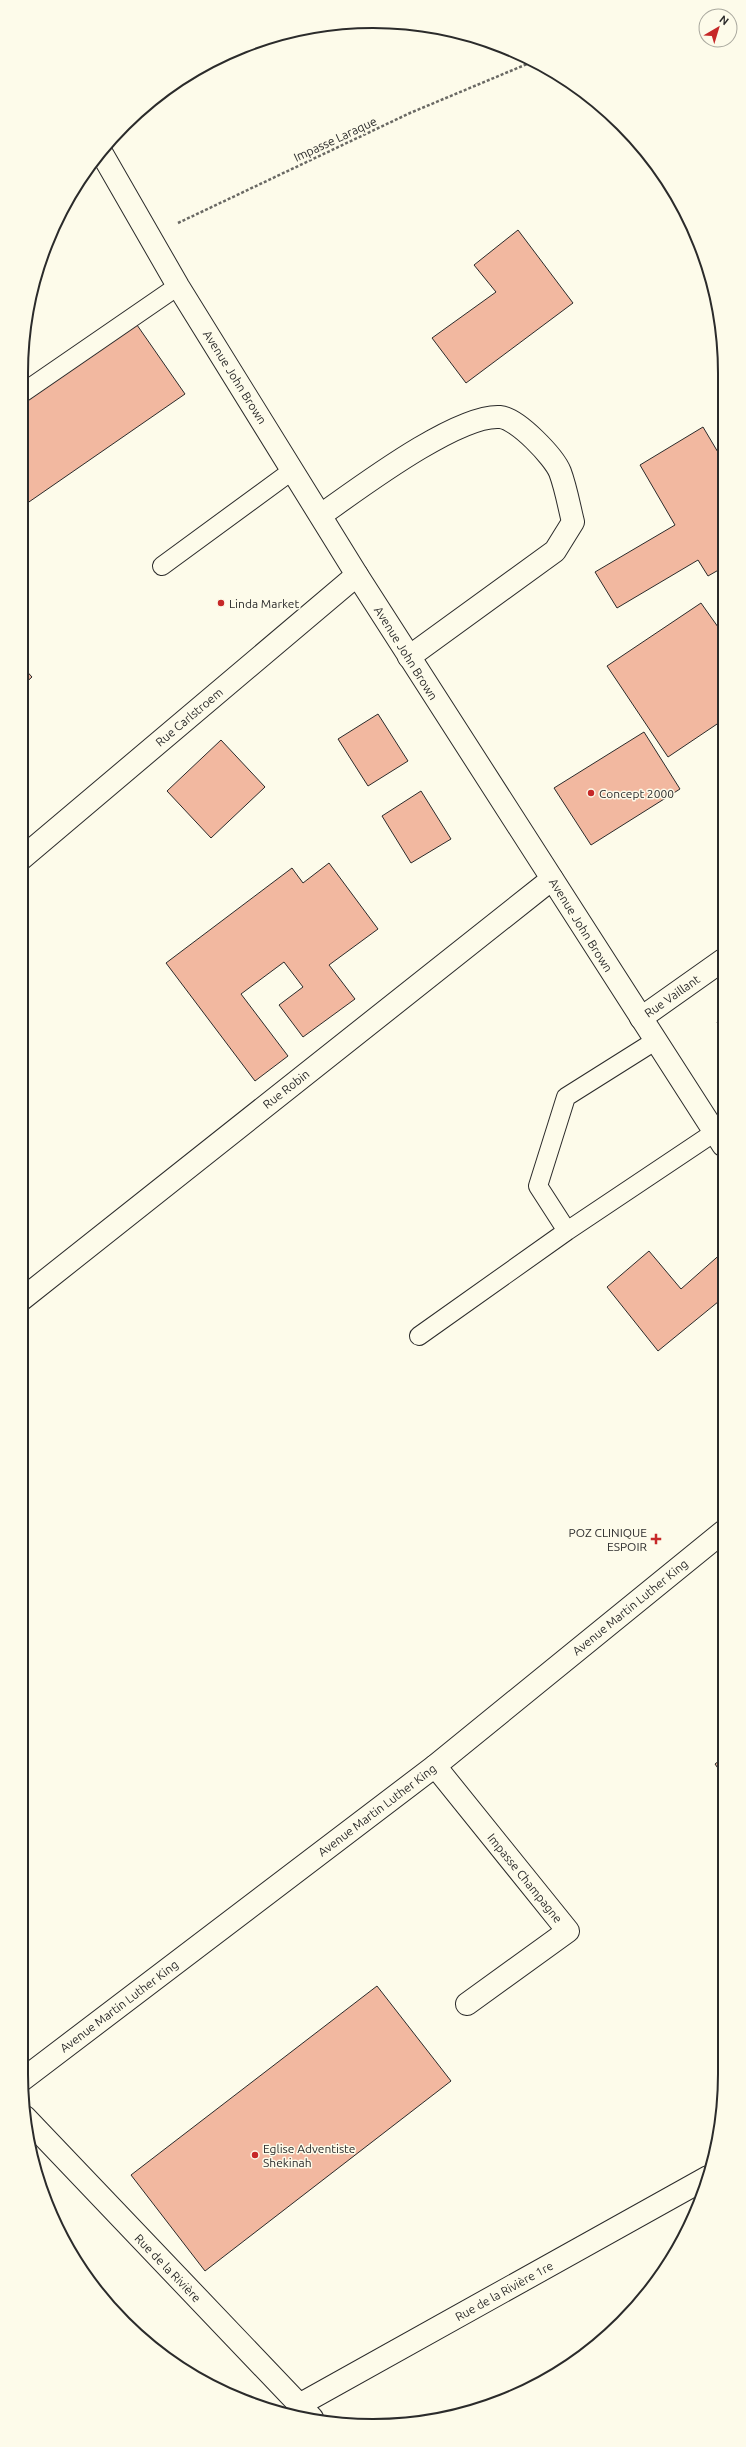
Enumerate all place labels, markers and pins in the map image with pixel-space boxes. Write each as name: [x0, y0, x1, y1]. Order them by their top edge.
place label: Linda Market: [229, 597, 299, 610]
marker: Linda Market: [216, 598, 226, 608]
place label: Concept 2000: [599, 787, 674, 800]
marker: Concept 2000: [586, 788, 596, 798]
place label: POZ CLINIQUE ESPOIR: [569, 1526, 648, 1553]
marker: POZ CLINIQUE ESPOIR: [650, 1533, 662, 1545]
place label: Eglise Adventiste Shekinah: [263, 2142, 355, 2169]
marker: Eglise Adventiste Shekinah: [250, 2150, 260, 2160]

